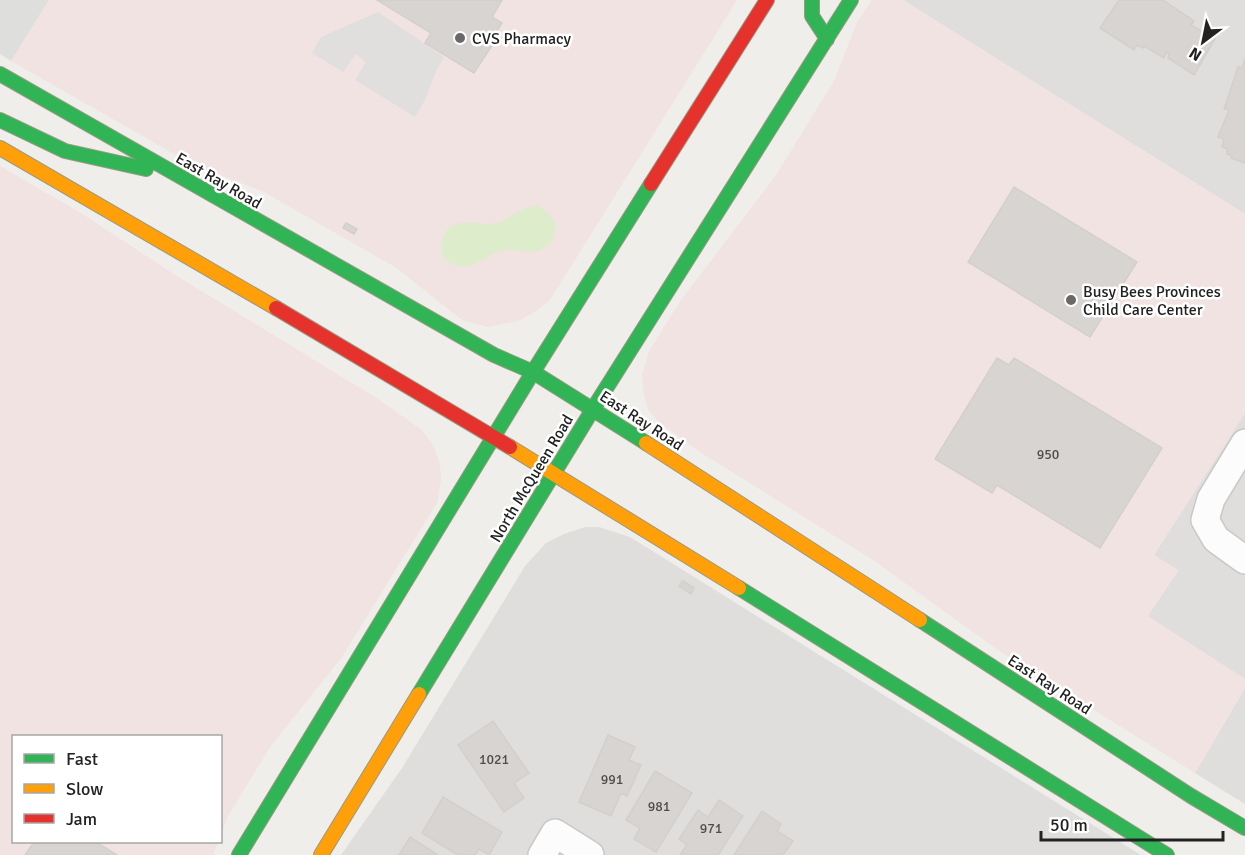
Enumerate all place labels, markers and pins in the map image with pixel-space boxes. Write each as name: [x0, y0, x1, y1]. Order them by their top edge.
place label: CVS Pharmacy: [472, 29, 572, 49]
marker: CVS Pharmacy: [453, 31, 467, 45]
place label: Busy Bees Provinces Child Care Center: [1083, 282, 1221, 320]
marker: Busy Bees Provinces Child Care Center: [1064, 293, 1078, 307]

